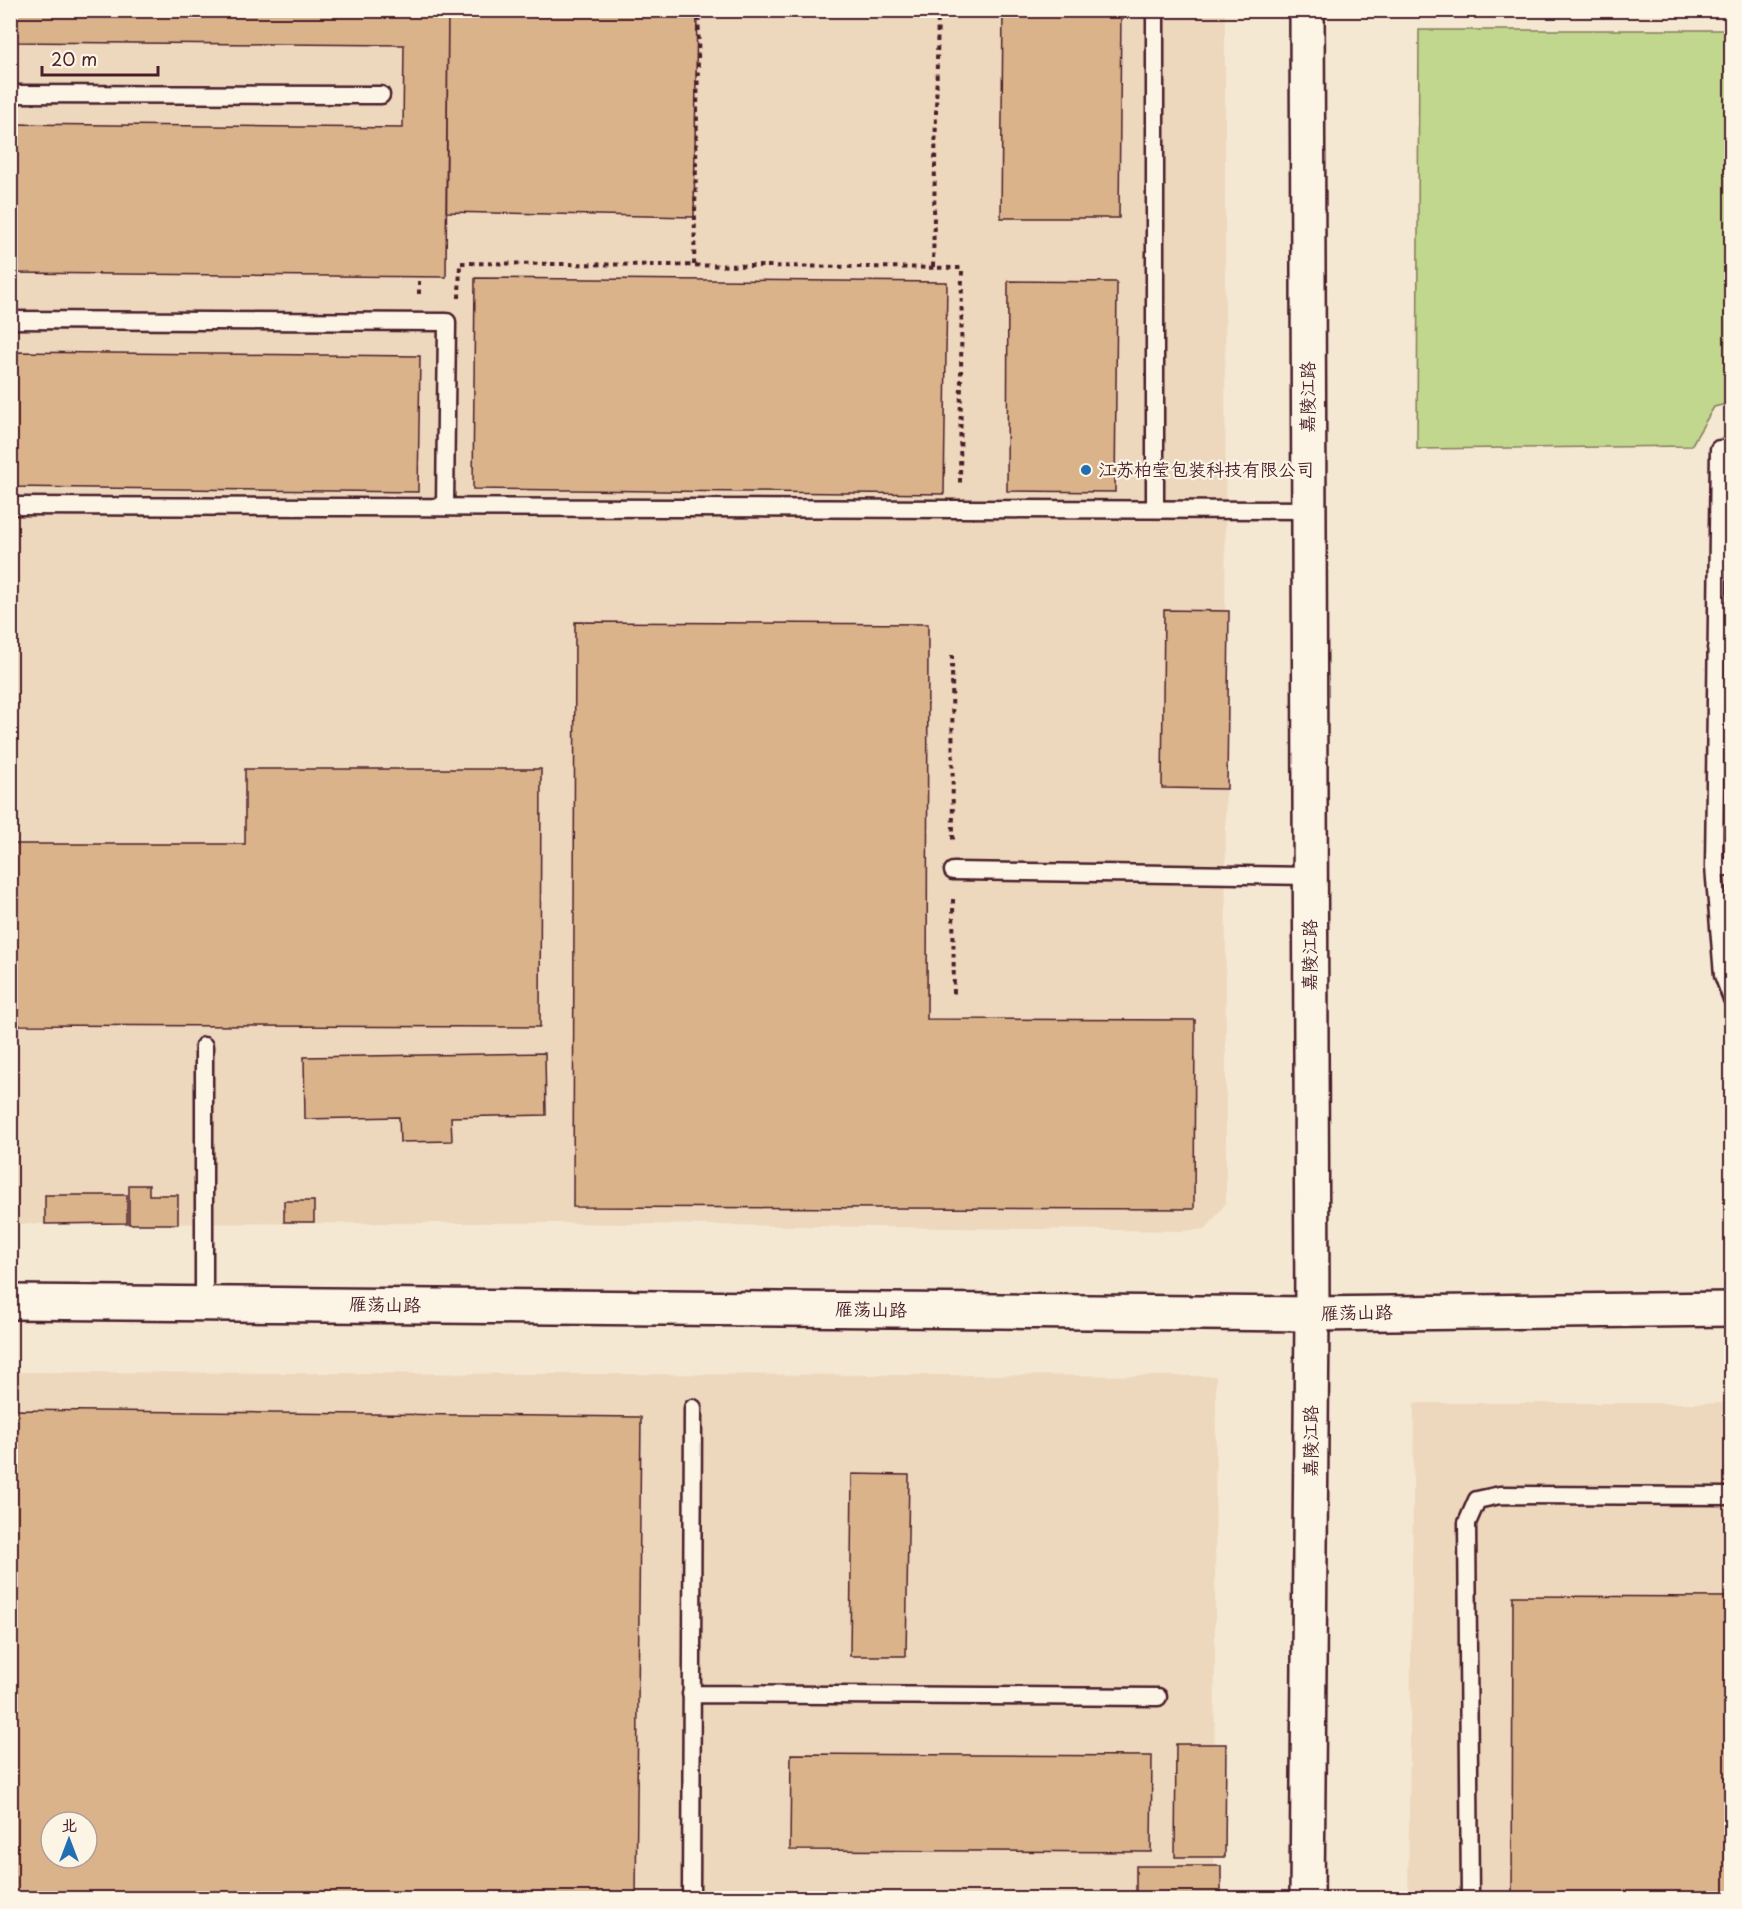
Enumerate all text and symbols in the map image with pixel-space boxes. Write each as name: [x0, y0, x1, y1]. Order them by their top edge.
scale bar: [42, 39, 158, 77]
text: 20 m: [51, 45, 97, 72]
street label: 嘉陵江路: [1293, 361, 1320, 433]
place label: 江苏柏莹包装科技有限公司: [1098, 455, 1314, 482]
marker: 江苏柏莹包装科技有限公司: [1079, 463, 1093, 477]
street label: 嘉陵江路: [1295, 919, 1322, 991]
street label: 雁荡山路: [349, 1289, 421, 1318]
street label: 雁荡山路: [835, 1294, 907, 1323]
street label: 雁荡山路: [1321, 1297, 1393, 1326]
street label: 嘉陵江路: [1296, 1405, 1323, 1477]
north arrow: [39, 1810, 99, 1870]
text: 北: [61, 1812, 77, 1836]

